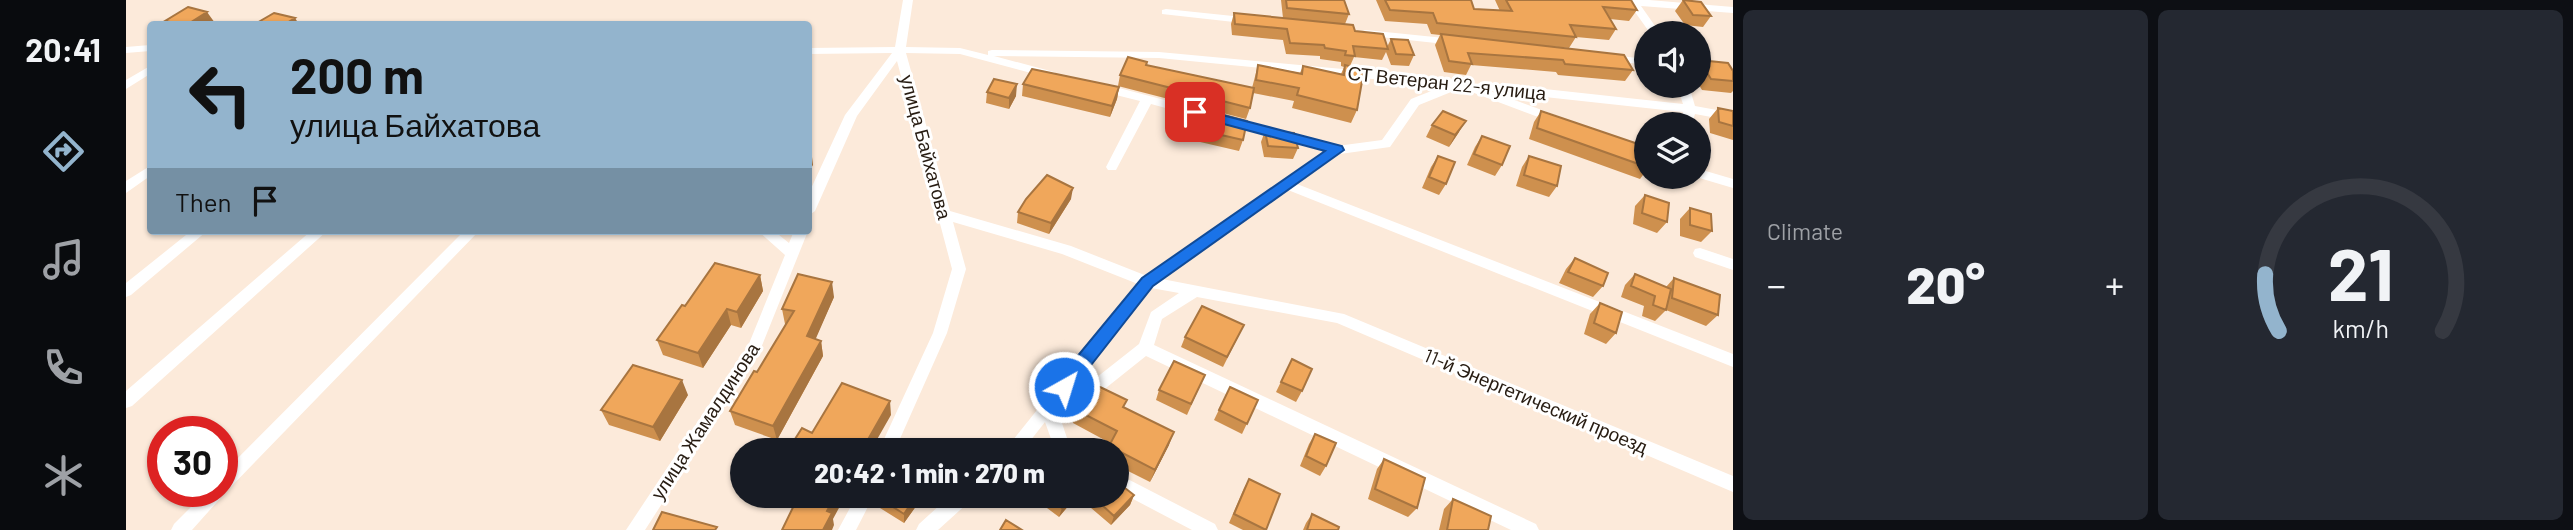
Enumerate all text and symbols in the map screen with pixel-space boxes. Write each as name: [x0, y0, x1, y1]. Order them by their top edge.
map controls: [1634, 21, 1711, 189]
button: sound: [1634, 21, 1711, 98]
text: 20:41: [25, 30, 101, 68]
text: 200 m: [290, 45, 424, 104]
icon: left: [175, 49, 266, 140]
street label: СТ Ветеран 22-я улица: [1347, 61, 1548, 104]
street label: улица Байхатова: [896, 72, 957, 222]
pin: [1165, 82, 1225, 142]
icon: arrive: [1176, 93, 1214, 131]
text: улица Байхатова: [290, 105, 540, 143]
button: layers: [1634, 112, 1711, 189]
icon: directions: [39, 127, 88, 176]
icon: arrive: [246, 182, 284, 220]
text: Then: [175, 186, 232, 217]
text: Climate: [1767, 217, 1843, 245]
text: 21: [2327, 228, 2394, 316]
icon: music: [39, 235, 88, 284]
text: 20°: [1906, 252, 1985, 314]
text: −: [1767, 261, 1786, 307]
text: +: [2105, 261, 2124, 307]
text: km/h: [2332, 313, 2389, 343]
street label: улица Жамалдинова: [645, 338, 764, 503]
icon: phone: [39, 343, 88, 392]
street label: 11-й Энергетический проезд: [1421, 343, 1651, 458]
position arrow: [1027, 350, 1101, 424]
speed limit sign: 30: [147, 416, 238, 507]
icon: climate: [39, 451, 88, 500]
text: 20:42 · 1 min · 270 m: [814, 457, 1045, 488]

